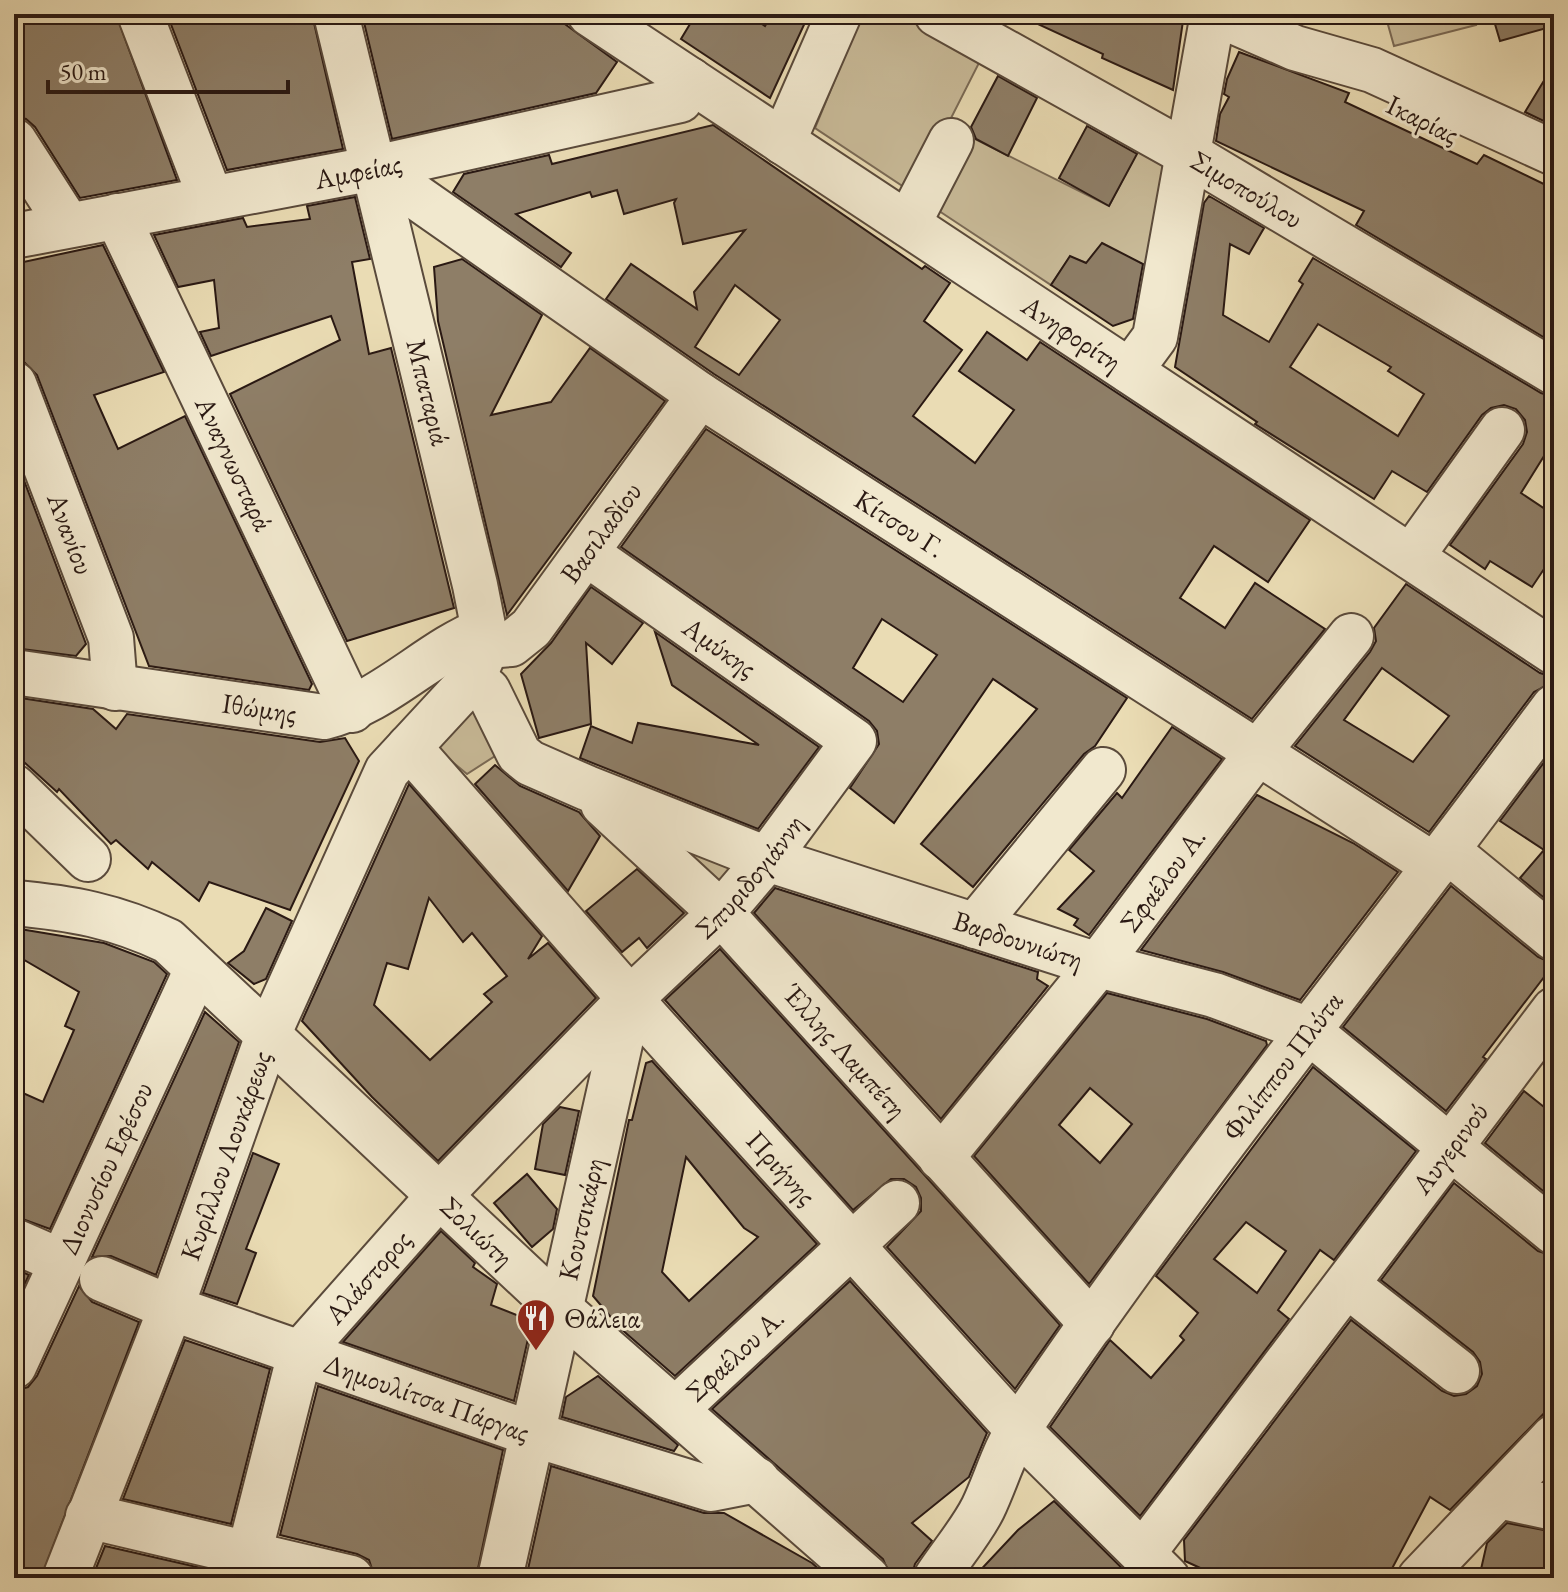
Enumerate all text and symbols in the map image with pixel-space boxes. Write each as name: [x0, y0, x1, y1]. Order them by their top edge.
scale bar: [48, 44, 288, 94]
text: 50 m: [60, 56, 107, 87]
street label: Ικαρίας: [1381, 86, 1465, 152]
street label: Σιμοπούλου: [1184, 142, 1310, 236]
street label: Αμφείας: [310, 145, 405, 197]
street label: Ανηφορίτη: [1014, 286, 1129, 379]
street label: Μπαταριά: [398, 335, 460, 449]
street label: Αναγνωσταρά: [187, 389, 282, 537]
street label: Βασιλαδίου: [552, 474, 649, 590]
street label: Κίτσου Γ.: [848, 481, 952, 565]
street label: Ανανίου: [39, 487, 103, 579]
street label: Αμύκης: [675, 608, 764, 685]
street label: Ιθώμης: [220, 684, 299, 731]
street label: Σπυριδογιάννη: [687, 807, 812, 946]
street label: Σφαέλου Α.: [1111, 820, 1213, 939]
street label: Βαρδουνιώτη: [949, 902, 1088, 977]
street label: Έλλης Λαμπέτη: [775, 976, 915, 1126]
street label: Φιλίππου Πλύτα: [1214, 984, 1351, 1148]
street label: Κυρίλλου Λουκάρεως: [171, 1046, 279, 1265]
street label: Διονυσίου Εφέσου: [50, 1076, 161, 1260]
street label: Αυγερινού: [1403, 1095, 1496, 1202]
street label: Πριήνης: [739, 1123, 825, 1213]
street label: Κουτσικάρη: [549, 1154, 612, 1284]
street label: Σολιώτη: [433, 1188, 522, 1275]
street label: Αλάστορος: [316, 1222, 419, 1332]
restaurant icon: Θάλεια: [515, 1297, 557, 1352]
place label: Θάλεια: [564, 1300, 640, 1336]
street label: Σφαέλου Α.: [678, 1300, 791, 1409]
street label: Δημουλίτσα Πάργας: [319, 1345, 535, 1450]

